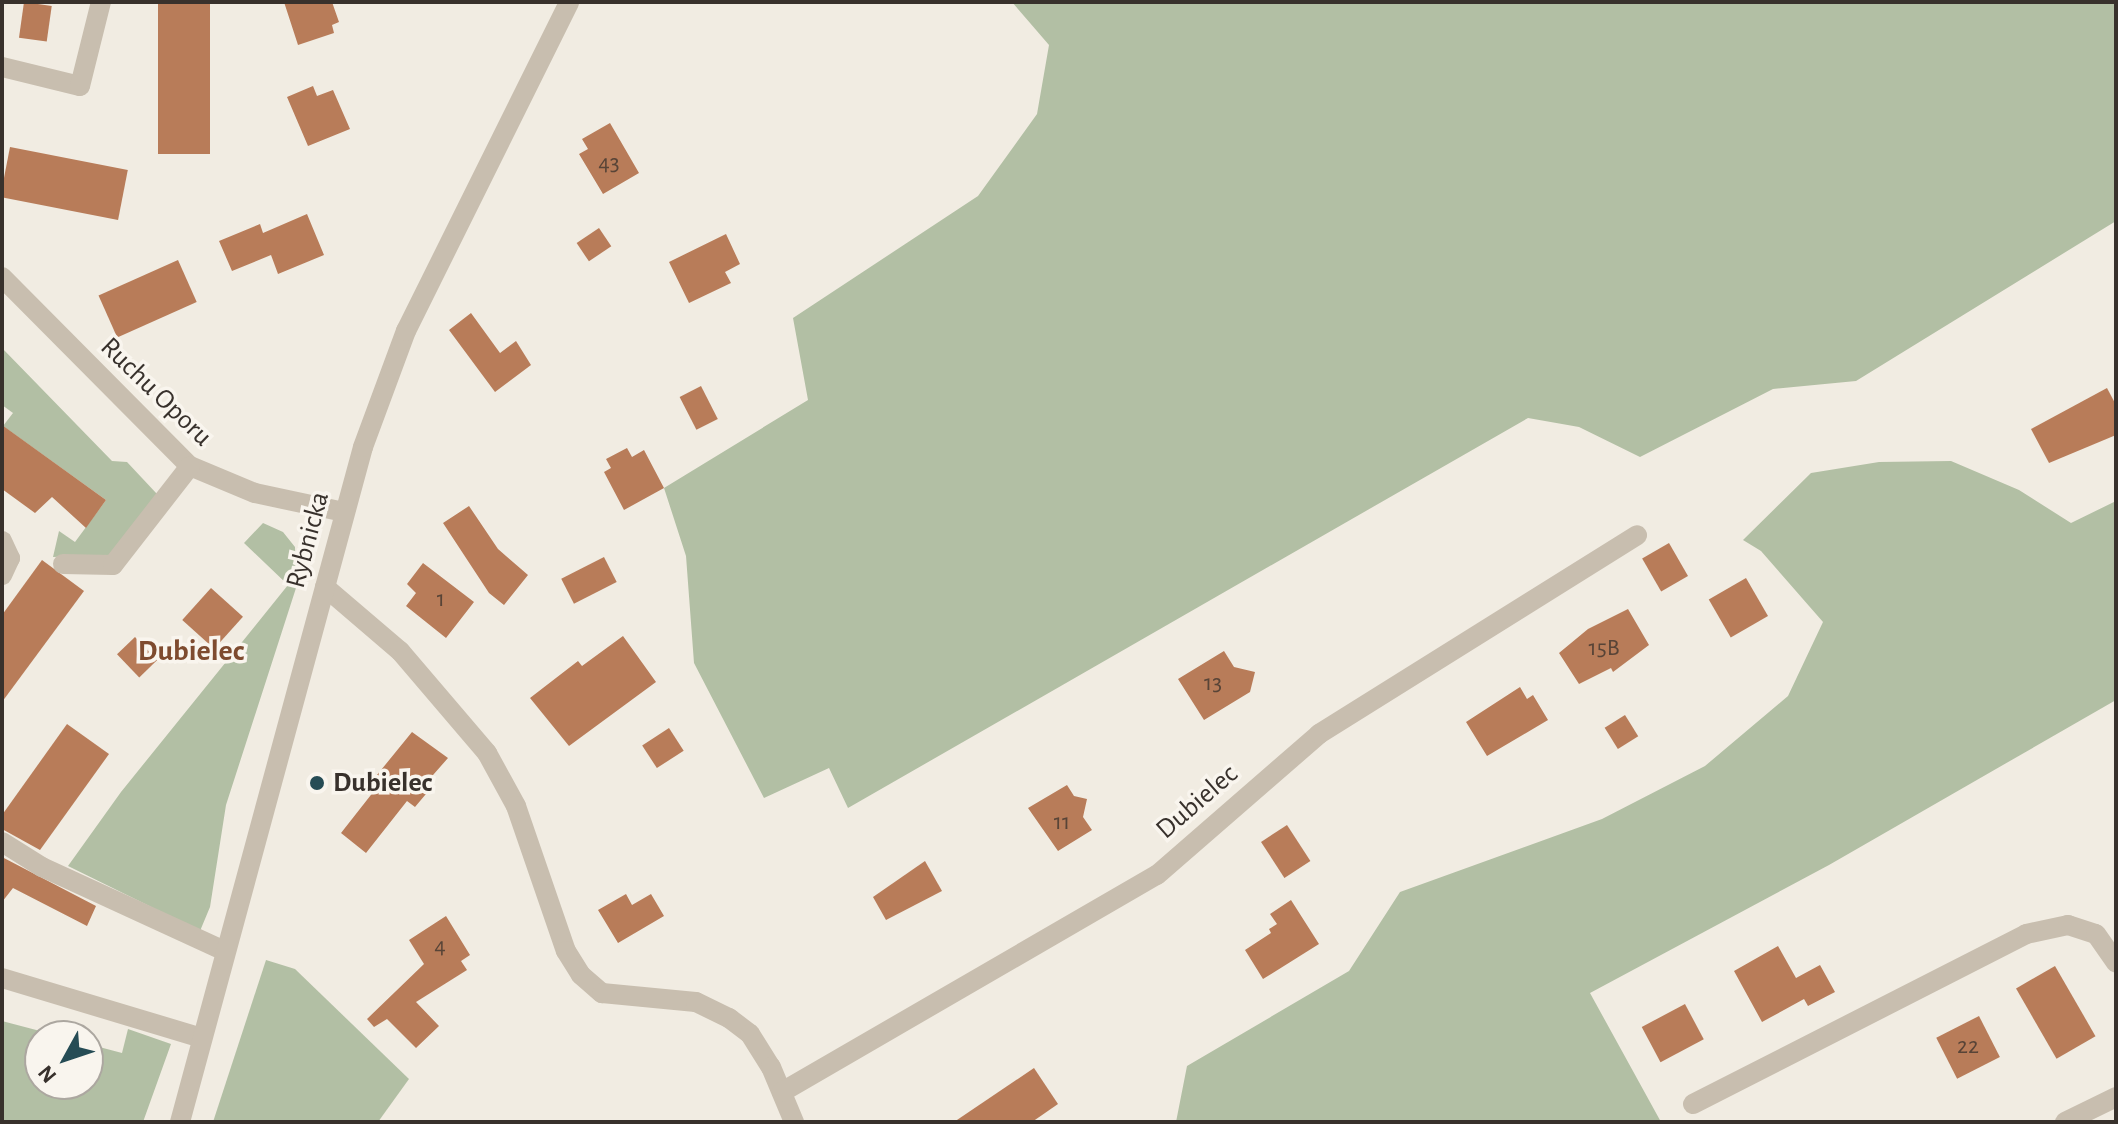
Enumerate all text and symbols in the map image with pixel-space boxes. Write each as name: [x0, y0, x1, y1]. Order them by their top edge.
house number: 43: [598, 150, 620, 178]
street label: Ruchu Oporu: [93, 330, 219, 454]
street label: Rybnicka: [279, 488, 337, 592]
house number: 1: [437, 586, 445, 614]
district label: Dubielec: [138, 633, 244, 669]
house number: 15B: [1588, 635, 1620, 663]
house number: 13: [1204, 670, 1222, 698]
street label: Dubielec: [1149, 757, 1245, 847]
place label: Dubielec: [333, 766, 432, 800]
marker: Dubielec: [308, 774, 326, 792]
house number: 11: [1054, 809, 1070, 837]
house number: 4: [434, 933, 446, 961]
north arrow: [24, 1020, 104, 1100]
house number: 22: [1957, 1033, 1979, 1061]
text: N: [34, 1061, 60, 1087]

